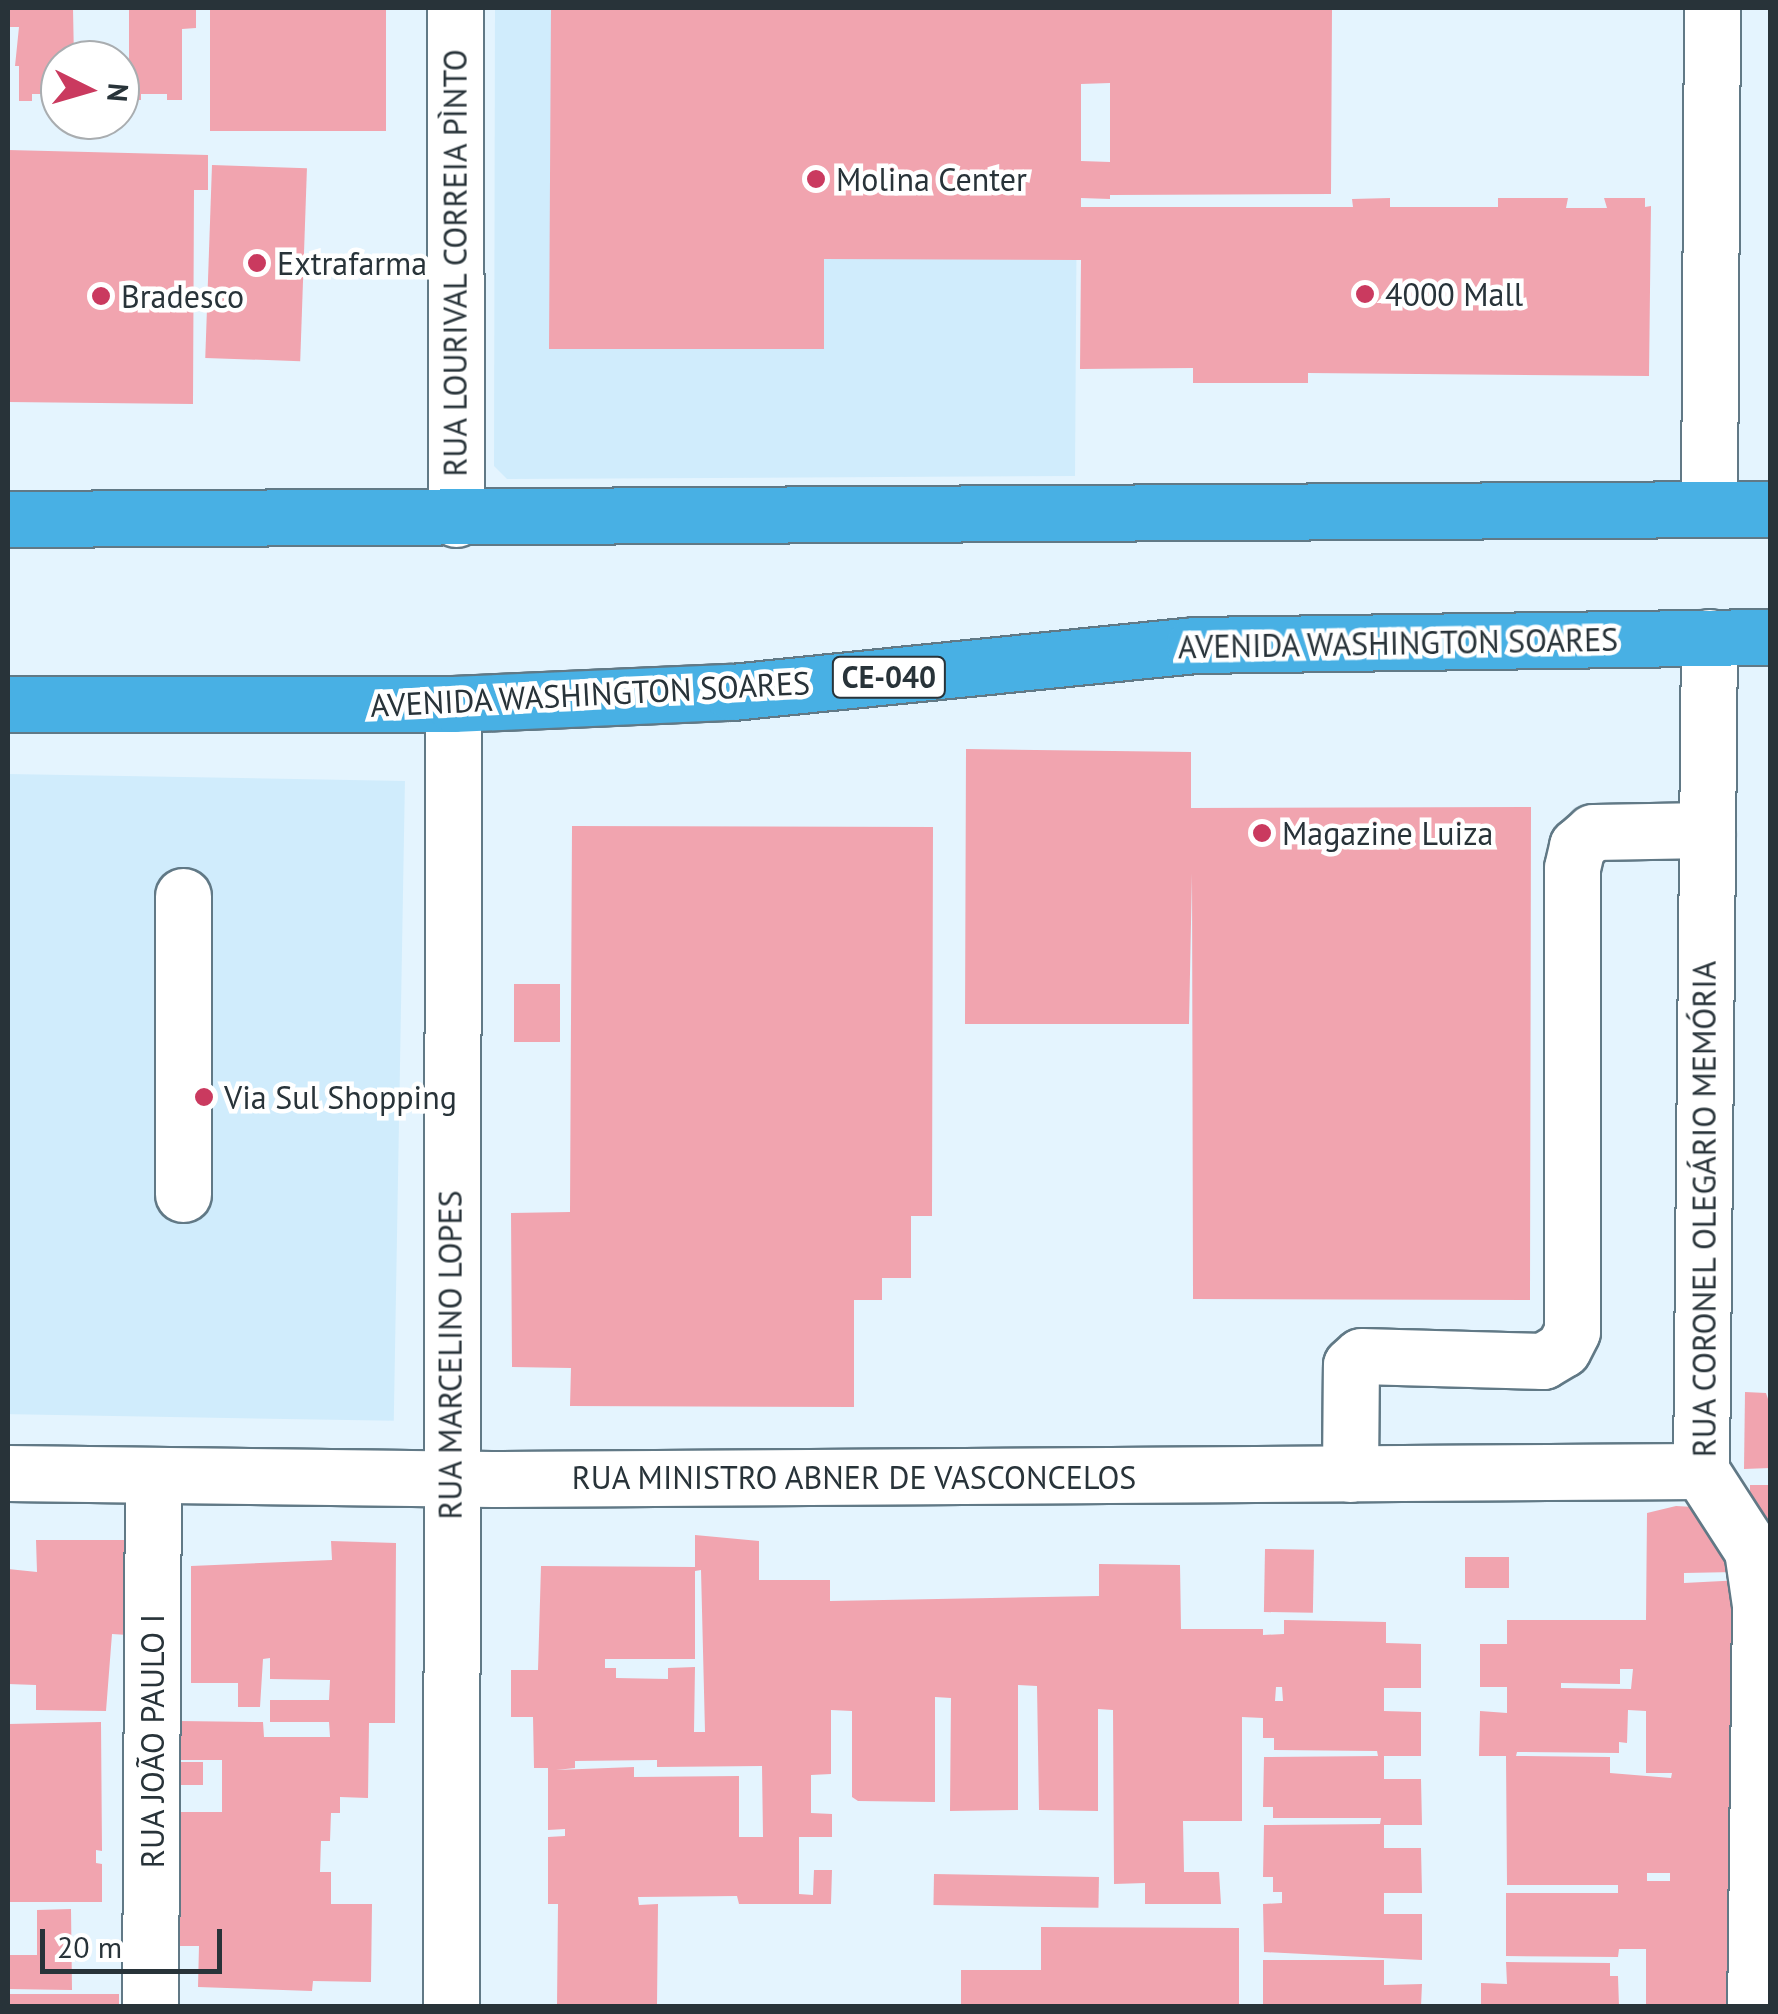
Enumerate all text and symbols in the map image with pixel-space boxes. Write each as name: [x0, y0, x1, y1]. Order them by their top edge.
north arrow: [40, 40, 140, 140]
street label: RUA LOURIVAL CORREIA PÌNTO: [436, 47, 474, 479]
text: N: [99, 82, 138, 103]
place label: Molina Center: [836, 160, 1027, 198]
marker: Molina Center: [805, 168, 827, 190]
place label: Extrafarma: [277, 244, 427, 282]
marker: Extrafarma: [246, 252, 268, 274]
place label: 4000 Mall: [1385, 275, 1523, 313]
place label: Bradesco: [121, 277, 244, 315]
marker: 4000 Mall: [1354, 283, 1376, 305]
marker: Bradesco: [90, 285, 112, 307]
street label: AVENIDA WASHINGTON SOARES: [1177, 620, 1619, 666]
road number: CE-040: [832, 652, 946, 702]
street label: AVENIDA WASHINGTON SOARES: [368, 663, 812, 725]
place label: Magazine Luiza: [1282, 814, 1493, 852]
marker: Magazine Luiza: [1251, 822, 1273, 844]
street label: RUA CORONEL OLEGÁRIO MEMÓRIA: [1685, 959, 1723, 1459]
place label: Via Sul Shopping: [224, 1078, 457, 1116]
marker: Via Sul Shopping: [193, 1086, 215, 1108]
street label: RUA MARCELINO LOPES: [431, 1190, 469, 1520]
street label: RUA MINISTRO ABNER DE VASCONCELOS: [570, 1458, 1138, 1496]
street label: RUA JOÃO PAULO I: [133, 1613, 171, 1869]
scale bar: [45, 1909, 228, 1971]
text: 20 m: [57, 1927, 122, 1966]

